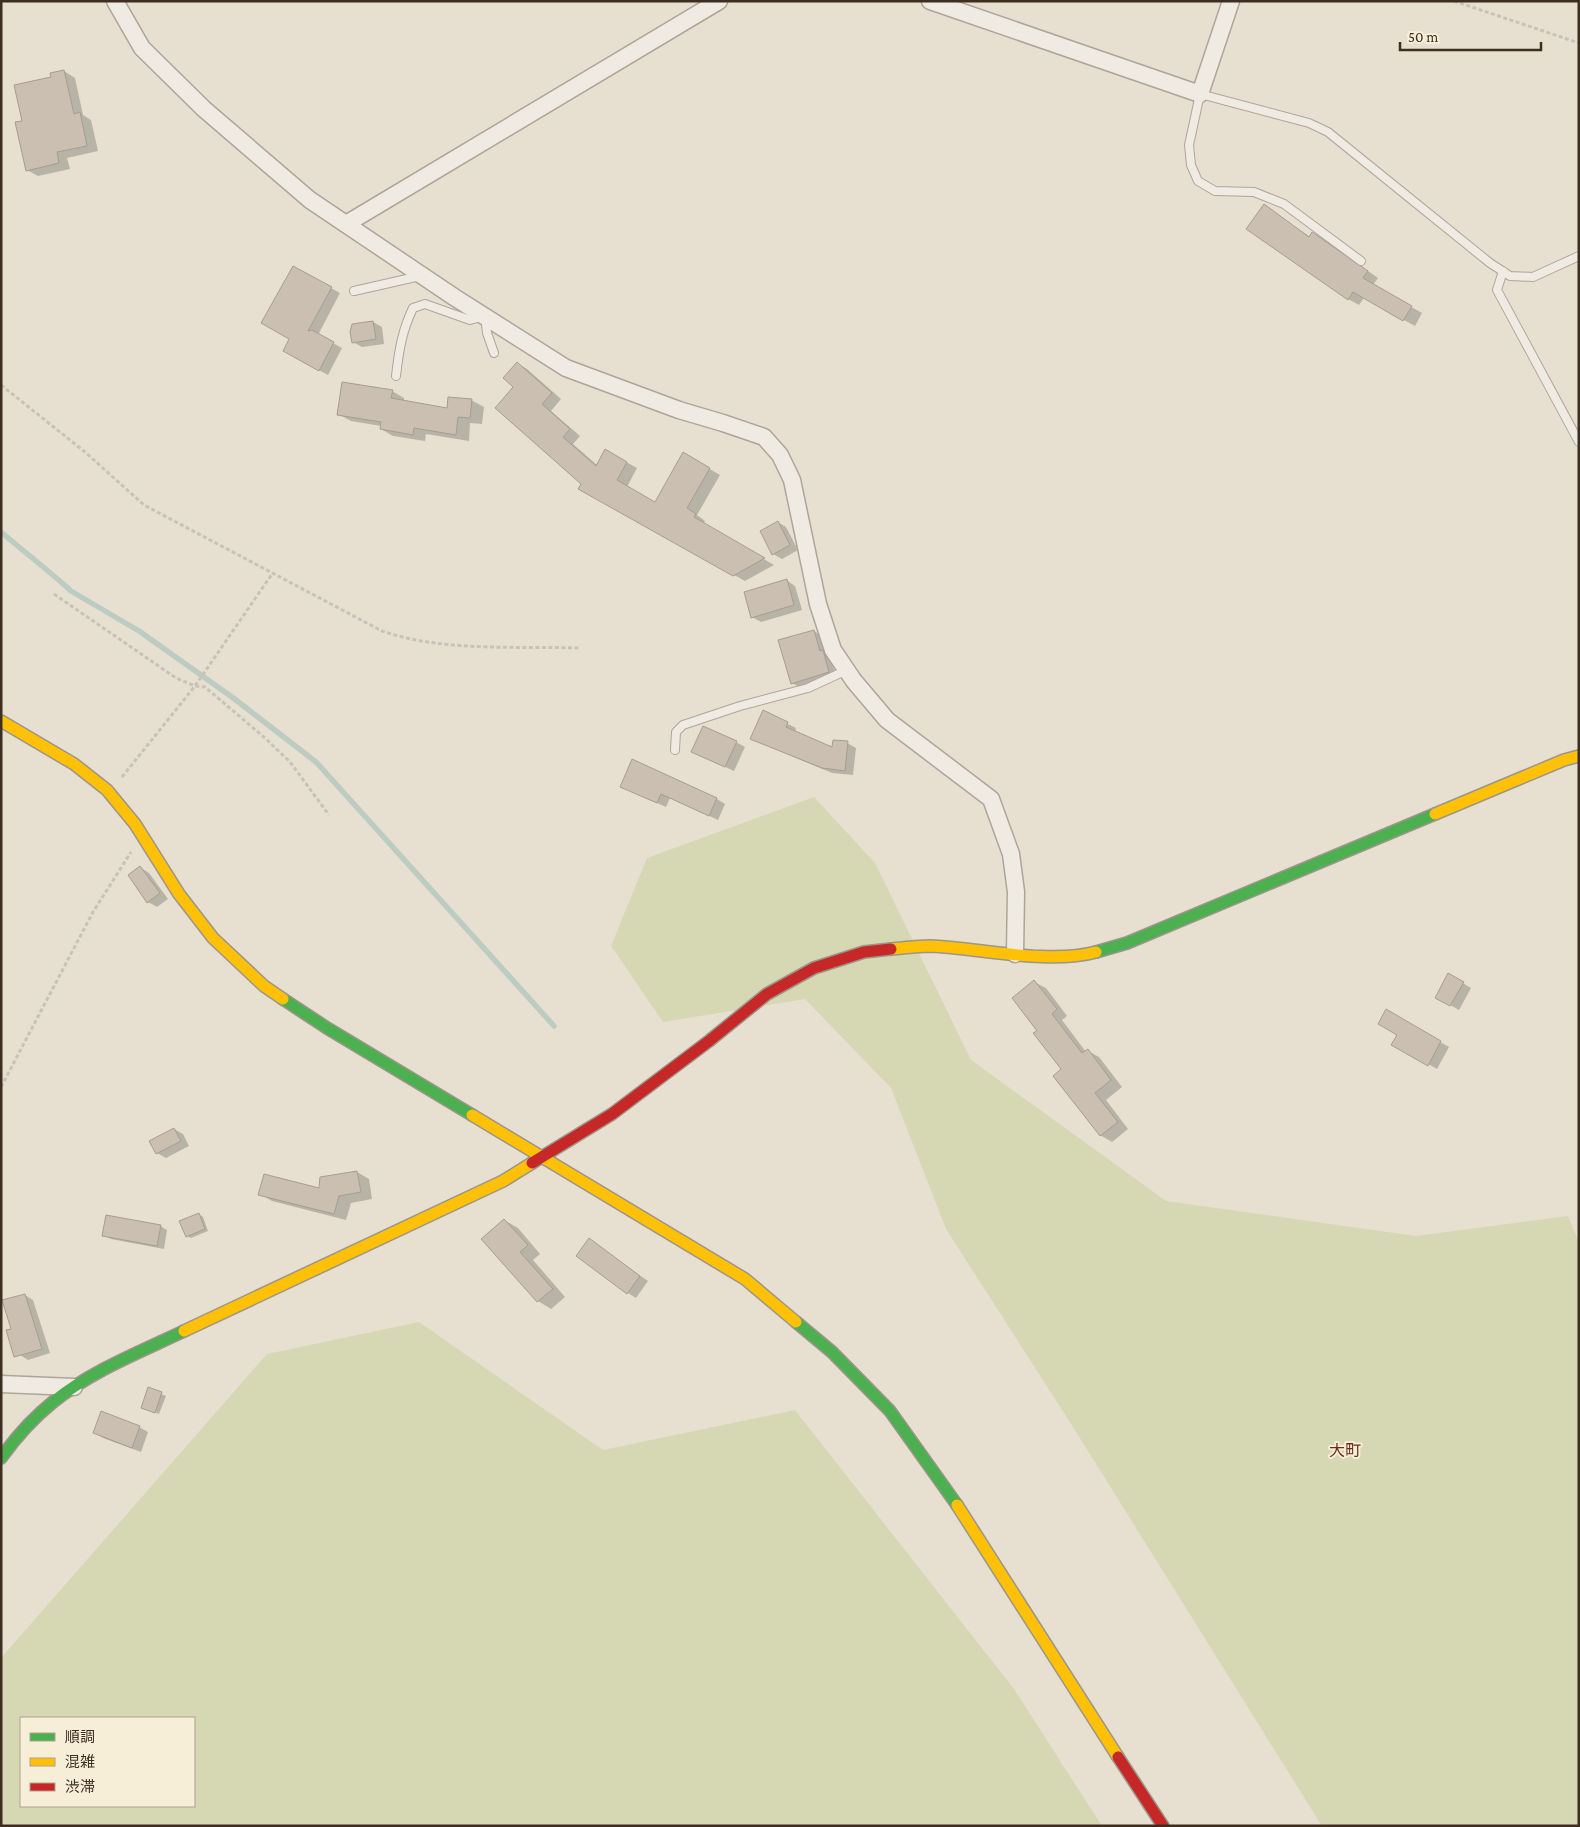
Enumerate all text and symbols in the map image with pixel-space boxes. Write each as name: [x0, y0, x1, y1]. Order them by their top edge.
scale bar: [1400, 20, 1541, 52]
text: 50 m: [1408, 29, 1438, 45]
district label: 大町: [1329, 1442, 1361, 1459]
legend: [20, 1717, 195, 1807]
text: 順調: [65, 1729, 95, 1745]
text: 混雑: [65, 1754, 95, 1770]
text: 渋滞: [65, 1779, 95, 1795]

